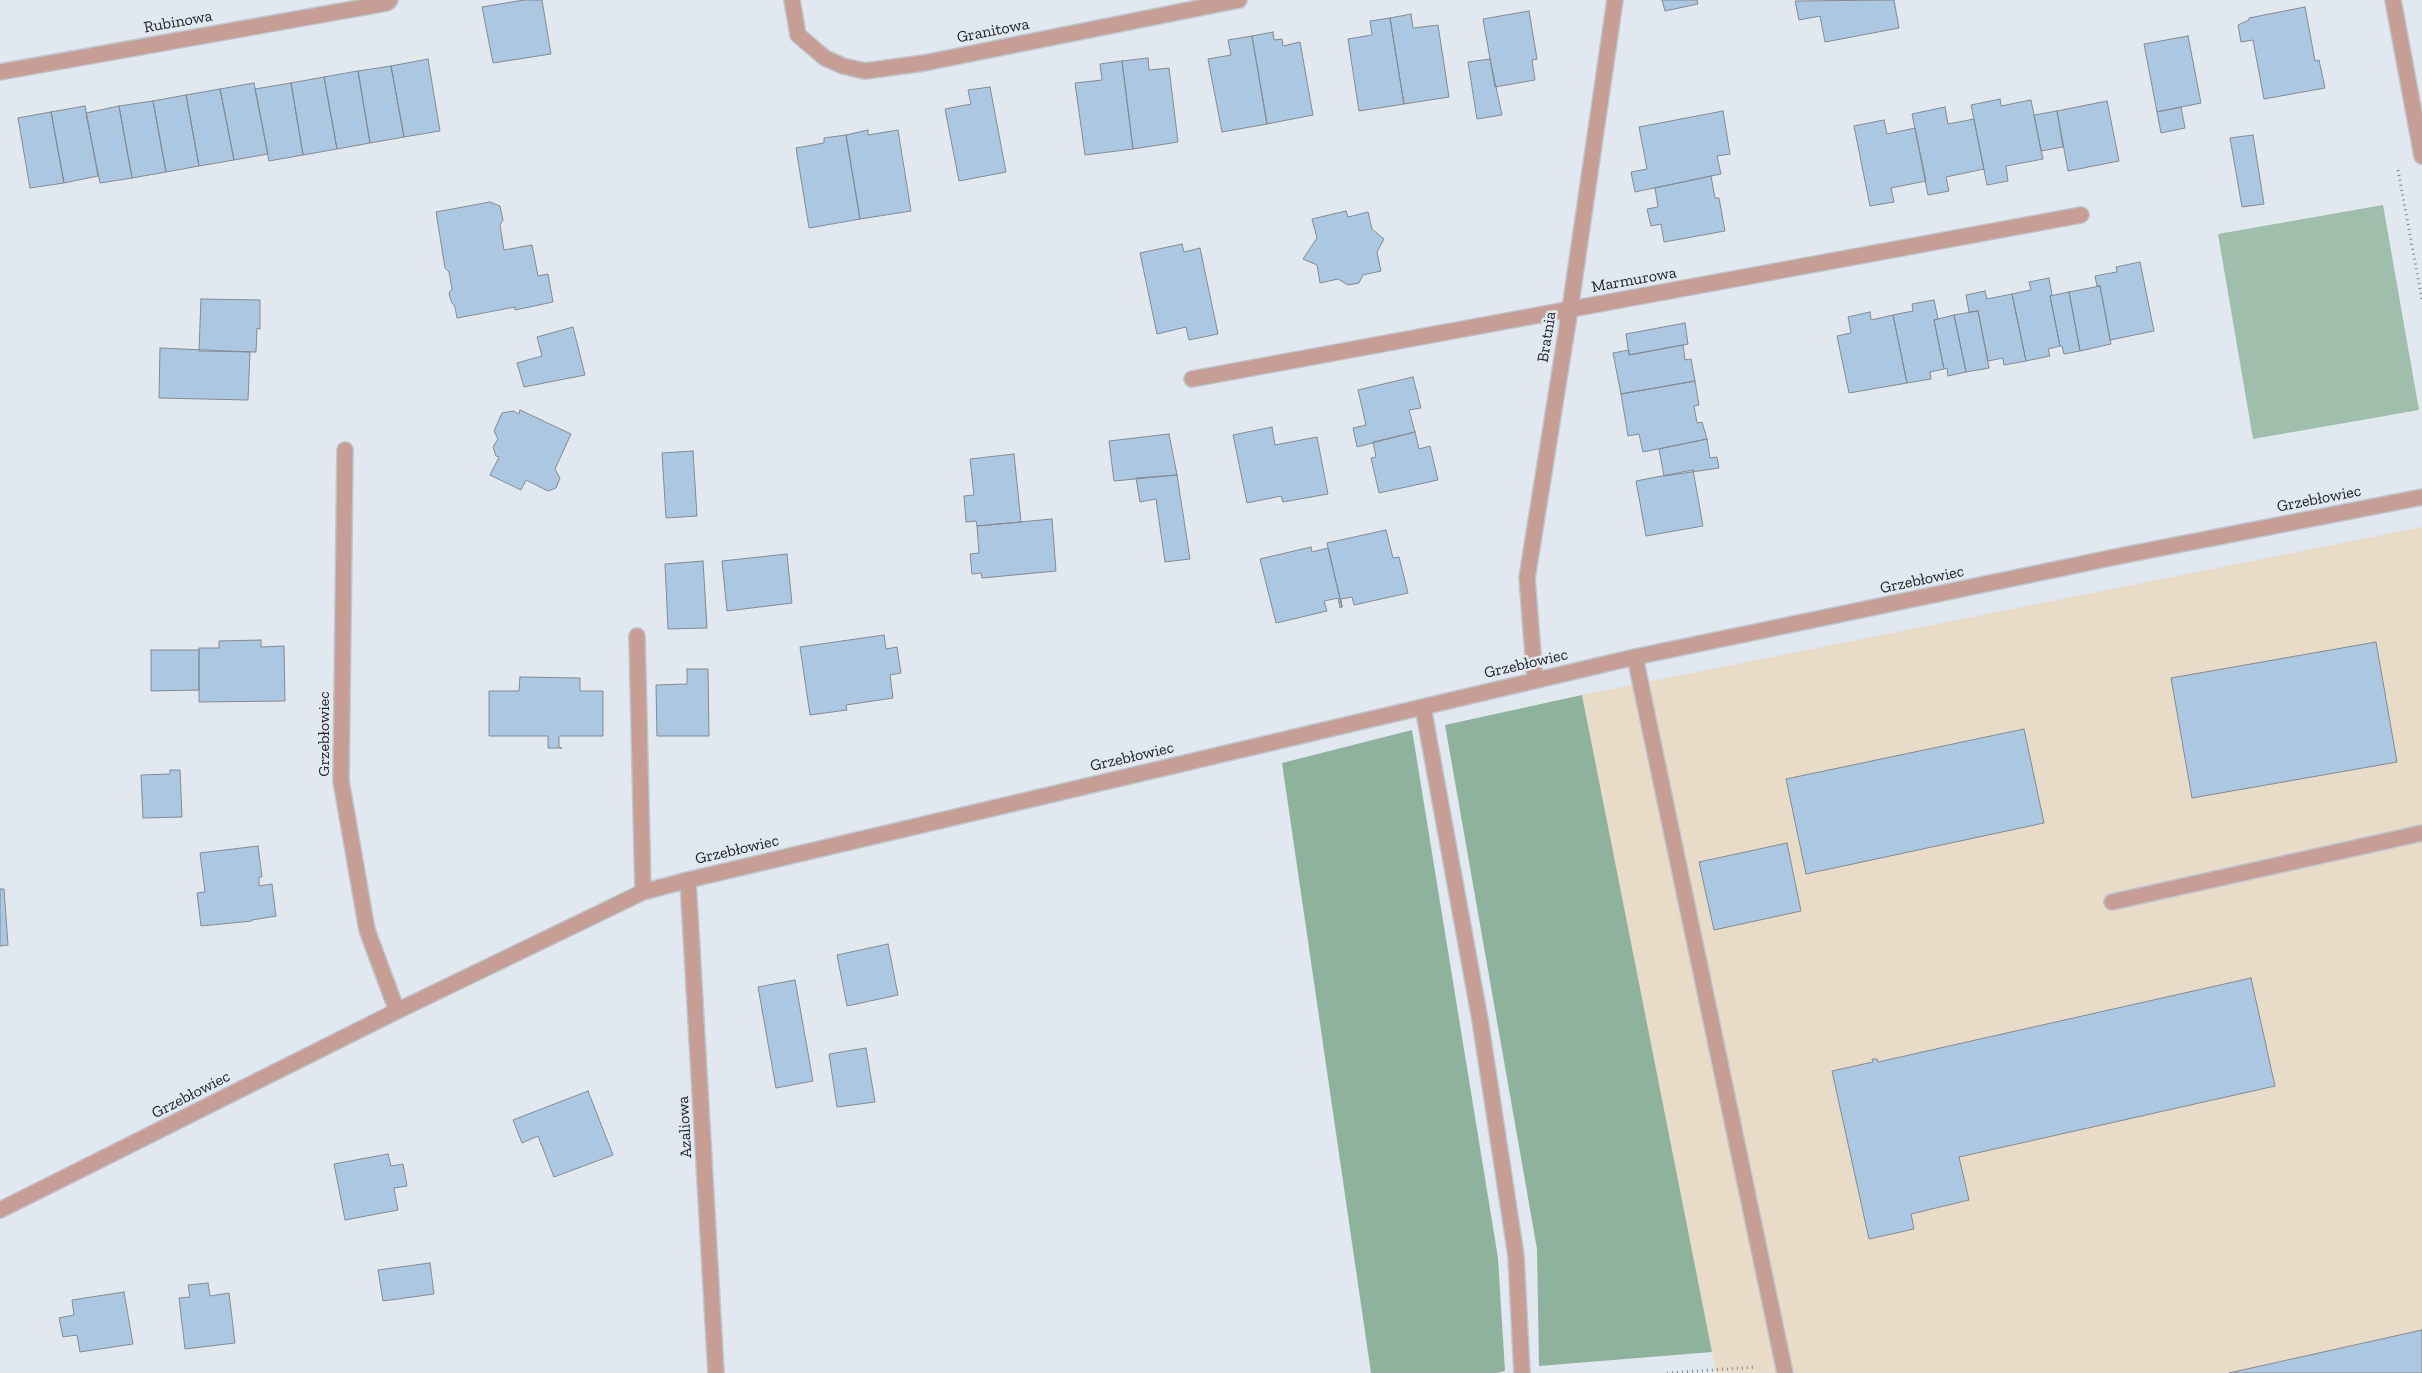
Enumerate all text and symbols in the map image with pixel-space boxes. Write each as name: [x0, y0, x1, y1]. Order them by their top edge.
street label: Rubinowa: [142, 7, 214, 37]
street label: Granitowa: [955, 15, 1031, 47]
street label: Marmurowa: [1590, 263, 1678, 297]
street label: Bratnia: [1533, 310, 1561, 364]
street label: Grzebłowiec: [2275, 481, 2363, 517]
street label: Grzebłowiec: [1878, 562, 1966, 598]
street label: Grzebłowiec: [1482, 645, 1570, 683]
street label: Grzebłowiec: [314, 691, 334, 777]
street label: Grzebłowiec: [1088, 738, 1176, 776]
street label: Grzebłowiec: [693, 831, 781, 869]
street label: Grzebłowiec: [149, 1067, 233, 1123]
street label: Azaliowa: [674, 1095, 696, 1159]

